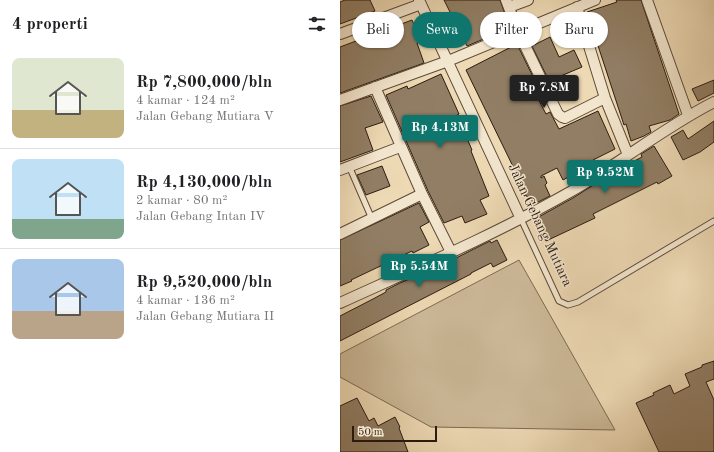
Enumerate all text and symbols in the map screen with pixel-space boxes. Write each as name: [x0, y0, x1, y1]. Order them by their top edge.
chip: Beli: [352, 12, 404, 48]
chip: Sewa: [412, 12, 472, 48]
chip: Filter: [480, 12, 542, 48]
chip: Baru: [550, 12, 608, 48]
icon: filters: [306, 13, 328, 35]
text: 4 properti: [12, 16, 88, 33]
icon: home: [44, 74, 92, 122]
text: Rp 7,800,000/bln: [136, 74, 272, 91]
pin: Rp 7.8M: [507, 75, 581, 109]
text: Rp 7.8M: [519, 81, 569, 94]
text: 4 kamar · 124 m²: [136, 94, 235, 107]
text: Jalan Gebang Mutiara V: [136, 110, 274, 123]
pin: Rp 4.13M: [399, 115, 481, 149]
text: Rp 4.13M: [411, 121, 469, 134]
pin: Rp 9.52M: [564, 160, 646, 194]
street label: Jalan Gebang Mutiara: [505, 161, 575, 289]
text: Rp 9.52M: [576, 166, 634, 179]
text: Rp 4,130,000/bln: [136, 174, 272, 191]
icon: home: [44, 175, 92, 223]
text: 2 kamar · 80 m²: [136, 194, 227, 207]
text: Jalan Gebang Intan IV: [136, 210, 265, 223]
pin: Rp 5.54M: [378, 254, 460, 288]
text: Rp 5.54M: [390, 260, 448, 273]
text: Rp 9,520,000/bln: [136, 274, 272, 291]
icon: home: [44, 275, 92, 323]
text: 4 kamar · 136 m²: [136, 294, 235, 307]
text: Jalan Gebang Mutiara II: [136, 310, 274, 323]
scale bar: [352, 424, 437, 443]
text: 50 m: [358, 427, 383, 438]

